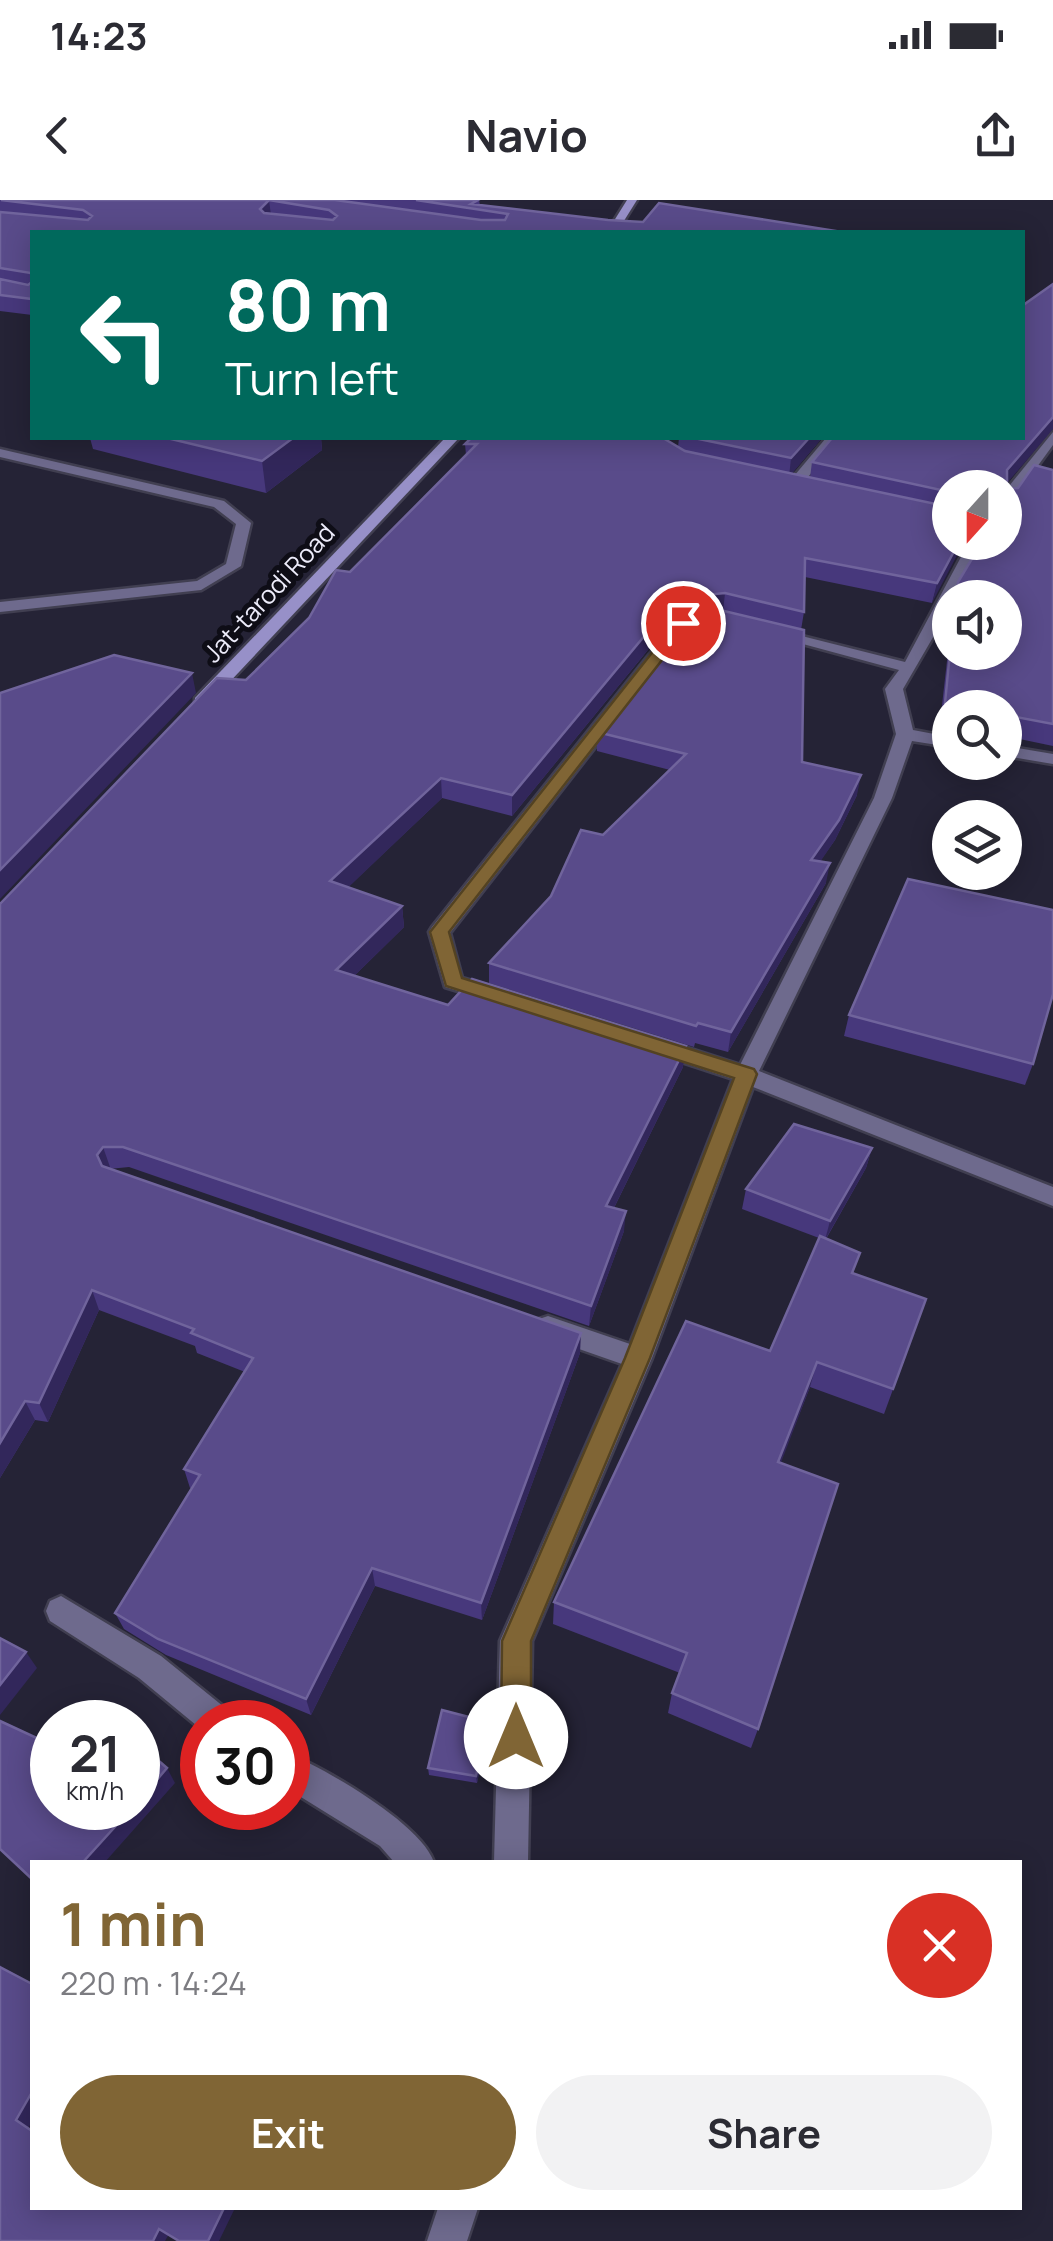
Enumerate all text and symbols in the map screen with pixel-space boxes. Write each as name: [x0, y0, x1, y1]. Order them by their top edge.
text: 14:23: [50, 9, 148, 61]
text: Navio: [465, 104, 588, 166]
icon: back: [30, 108, 85, 163]
icon: share: [968, 108, 1023, 163]
text: 80 m: [225, 256, 391, 352]
icon: left: [60, 270, 190, 400]
text: Turn left: [225, 347, 399, 409]
north arrow: [932, 470, 1022, 560]
map controls: [932, 470, 1022, 890]
street label: Jat-tarodi Road: [195, 516, 342, 670]
button: sound: [932, 580, 1022, 670]
pin: [641, 581, 726, 666]
icon: arrive: [656, 596, 711, 651]
button: search: [932, 690, 1022, 780]
button: layers: [932, 800, 1022, 890]
position arrow: [464, 1685, 568, 1789]
speed limit sign: 30: [180, 1700, 310, 1830]
text: 21: [69, 1719, 121, 1787]
text: km/h: [66, 1773, 124, 1808]
text: 1 min: [60, 1882, 207, 1964]
button: close: [887, 1893, 992, 1998]
text: 220 m · 14:24: [60, 1961, 247, 2005]
button: Exit: [60, 2075, 516, 2190]
button: Share: [536, 2075, 992, 2190]

